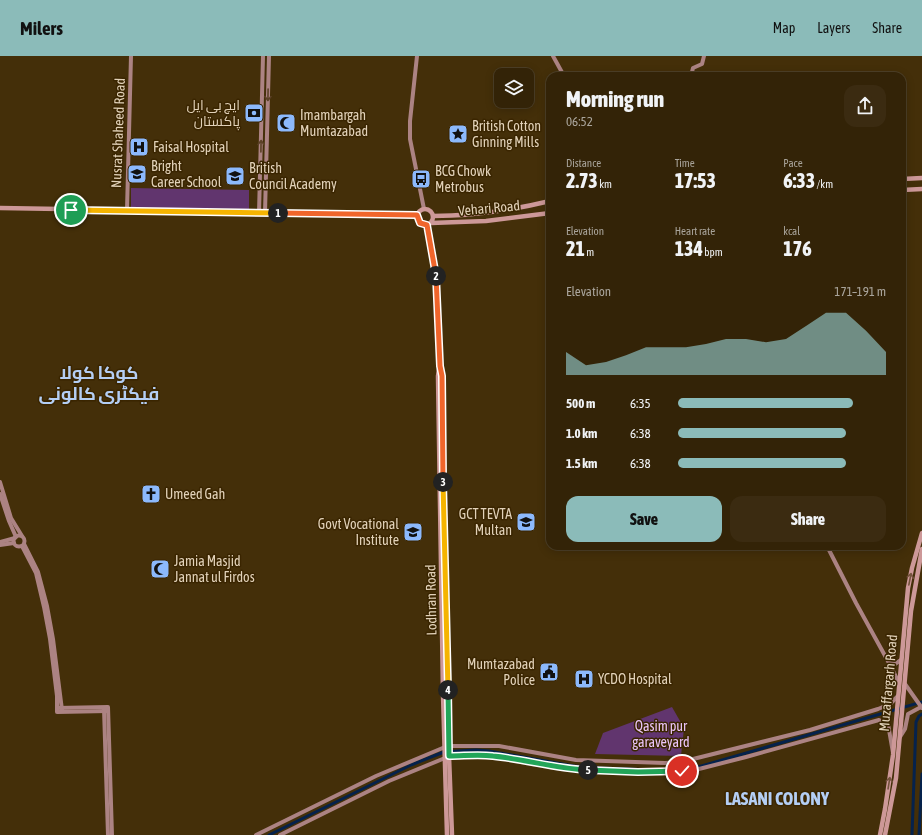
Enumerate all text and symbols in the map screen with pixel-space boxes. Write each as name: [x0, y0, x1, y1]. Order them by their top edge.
text: Milers: [20, 17, 63, 39]
text: Map: [773, 20, 795, 36]
text: Layers: [817, 20, 850, 36]
text: Share: [872, 20, 902, 36]
map controls: [494, 68, 534, 108]
button: layers: [494, 68, 534, 108]
street label: Nusrat Shaheed Road: [108, 78, 128, 188]
button: share: [844, 85, 886, 127]
text: Morning run: [566, 86, 664, 112]
one-way arrow: [264, 88, 272, 101]
place label: ایچ بی ایل پاکستان: [186, 97, 240, 131]
bank icon: ایچ بی ایل پاکستان: [243, 102, 265, 124]
place label: Imambargah Mumtazabad: [300, 107, 368, 139]
mosque icon: Imambargah Mumtazabad: [275, 112, 297, 134]
text: 06:52: [566, 114, 593, 129]
place label: British Cotton Ginning Mills: [472, 118, 541, 150]
place icon: British Cotton Ginning Mills: [447, 123, 469, 145]
hospital icon: Faisal Hospital: [128, 136, 150, 158]
place label: Faisal Hospital: [153, 139, 229, 155]
one-way arrow: [257, 140, 265, 153]
text: Distance: [566, 157, 601, 169]
text: Time: [675, 157, 695, 169]
text: Pace: [783, 157, 803, 169]
place label: Bright Career School: [151, 158, 222, 190]
place label: British Council Academy: [249, 160, 337, 192]
school or university icon: Bright Career School: [126, 163, 148, 185]
place label: BCG Chowk Metrobus: [435, 163, 491, 195]
school or university icon: British Council Academy: [224, 165, 246, 187]
bus stop icon: BCG Chowk Metrobus: [410, 168, 432, 190]
text: 2.73: [566, 169, 598, 192]
text: 17:53: [675, 169, 716, 192]
text: 6:33: [783, 169, 815, 192]
text: km: [598, 178, 612, 190]
text: /km: [815, 178, 833, 190]
pin: [54, 193, 88, 227]
street label: Vehari Road: [457, 197, 521, 219]
icon: arrive: [60, 199, 82, 221]
pin: 1: [268, 203, 288, 223]
text: 1: [275, 207, 281, 219]
text: Elevation: [566, 225, 604, 237]
text: Heart rate: [675, 225, 715, 237]
text: kcal: [783, 225, 800, 237]
text: 21: [566, 237, 585, 260]
text: 134: [675, 237, 703, 260]
text: 176: [783, 237, 812, 260]
text: m: [585, 246, 594, 258]
text: bpm: [703, 246, 723, 258]
pin: 2: [426, 266, 446, 286]
text: 2: [433, 270, 439, 282]
text: Elevation: [566, 284, 611, 299]
text: 171–191 m: [834, 284, 886, 299]
district label: کوکا کولا فیکٹری کالونی: [39, 362, 159, 405]
text: 500 m: [566, 396, 595, 411]
text: 6:35: [630, 396, 651, 411]
text: 1.0 km: [566, 426, 597, 441]
text: 6:38: [630, 426, 651, 441]
text: 1.5 km: [566, 456, 597, 471]
text: 6:38: [630, 456, 651, 471]
pin: 3: [433, 472, 453, 492]
text: 3: [440, 476, 446, 488]
church icon: Umeed Gah: [140, 483, 162, 505]
place label: Umeed Gah: [165, 486, 225, 502]
button: Save: [566, 496, 722, 542]
button: Share: [730, 496, 886, 542]
place label: GCT TEVTA Multan: [459, 506, 512, 538]
school or university icon: GCT TEVTA Multan: [515, 511, 537, 533]
place label: Govt Vocational Institute: [318, 516, 399, 548]
school or university icon: Govt Vocational Institute: [402, 521, 424, 543]
place label: Jamia Masjid Jannat ul Firdos: [174, 553, 255, 585]
mosque icon: Jamia Masjid Jannat ul Firdos: [149, 558, 171, 580]
street label: Lodhran Road: [422, 564, 440, 636]
one-way arrow: [906, 573, 914, 586]
street label: Muzaffargarh Road: [876, 634, 900, 732]
place label: Mumtazabad Police: [467, 656, 535, 688]
public building icon: Mumtazabad Police: [538, 661, 560, 683]
hospital icon: YCDO Hospital: [573, 668, 595, 690]
place label: YCDO Hospital: [598, 671, 672, 687]
pin: 4: [438, 680, 458, 700]
text: 4: [445, 684, 451, 696]
park label: Qasim pur garaveyard: [632, 718, 690, 750]
pin: [665, 754, 699, 788]
pin: 5: [578, 760, 598, 780]
icon: check: [671, 760, 693, 782]
text: 5: [585, 764, 591, 776]
one-way arrow: [885, 777, 893, 790]
district label: LASANI COLONY: [725, 788, 830, 809]

